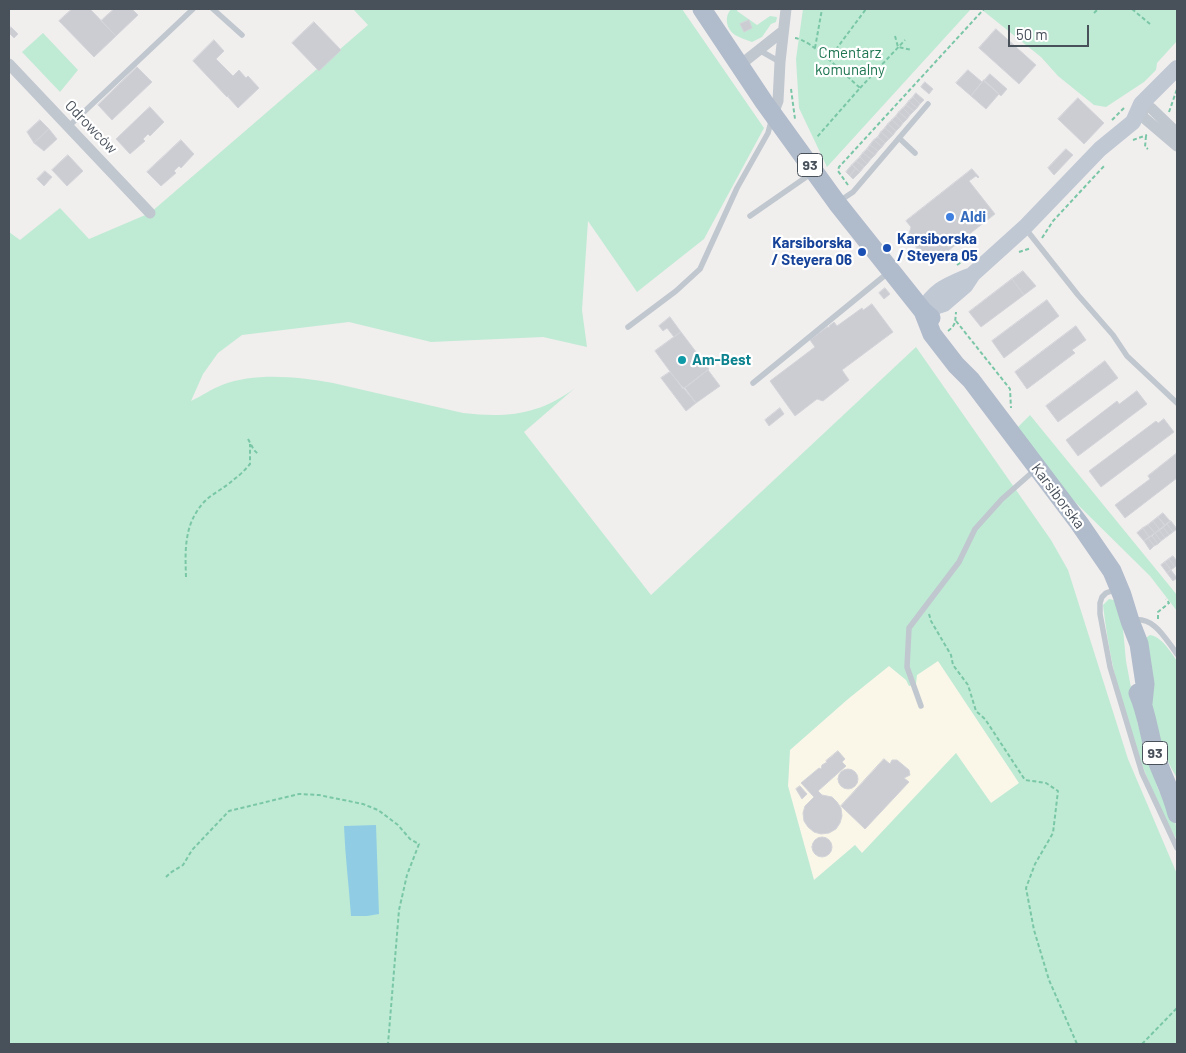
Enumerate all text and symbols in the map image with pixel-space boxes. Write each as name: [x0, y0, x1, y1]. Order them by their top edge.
scale bar: [1011, 15, 1092, 47]
text: 50 m: [1016, 25, 1048, 43]
park label: Cmentarz komunalny: [815, 44, 885, 79]
street label: Odrowców: [61, 96, 121, 158]
road number: 93: [798, 154, 822, 176]
place label: Aldi: [960, 208, 986, 226]
marker: Aldi: [944, 211, 956, 223]
place label: Karsiborska / Steyera 05: [897, 230, 978, 265]
place label: Karsiborska / Steyera 06: [771, 234, 852, 269]
marker: Karsiborska / Steyera 05: [881, 242, 893, 254]
marker: Karsiborska / Steyera 06: [856, 246, 868, 258]
place label: Am-Best: [692, 351, 751, 369]
marker: Am-Best: [676, 354, 688, 366]
street label: Karsiborska: [1028, 460, 1088, 532]
road number: 93: [1142, 741, 1168, 764]

